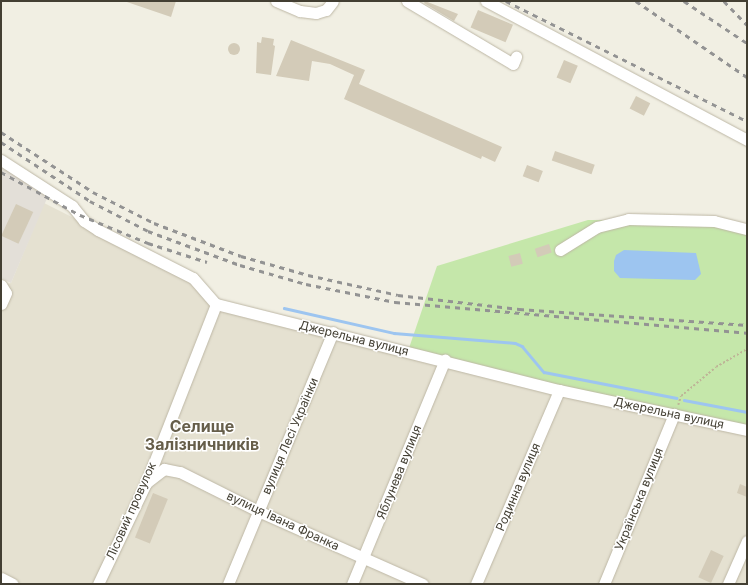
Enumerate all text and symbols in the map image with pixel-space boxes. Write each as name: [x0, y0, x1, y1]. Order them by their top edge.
street label: Джерельна вулиця: [298, 317, 410, 359]
street label: вулиця Лесі Українки: [259, 376, 321, 496]
street label: Джерельна вулиця: [613, 394, 725, 432]
district label: Селище Залізничників: [145, 416, 259, 454]
street label: Яблунева вулиця: [374, 423, 424, 521]
street label: Родинна вулиця: [493, 441, 543, 533]
street label: Українська вулиця: [612, 446, 666, 552]
street label: Лісовий провулок: [103, 460, 159, 562]
street label: вулиця Івана Франка: [224, 489, 342, 553]

